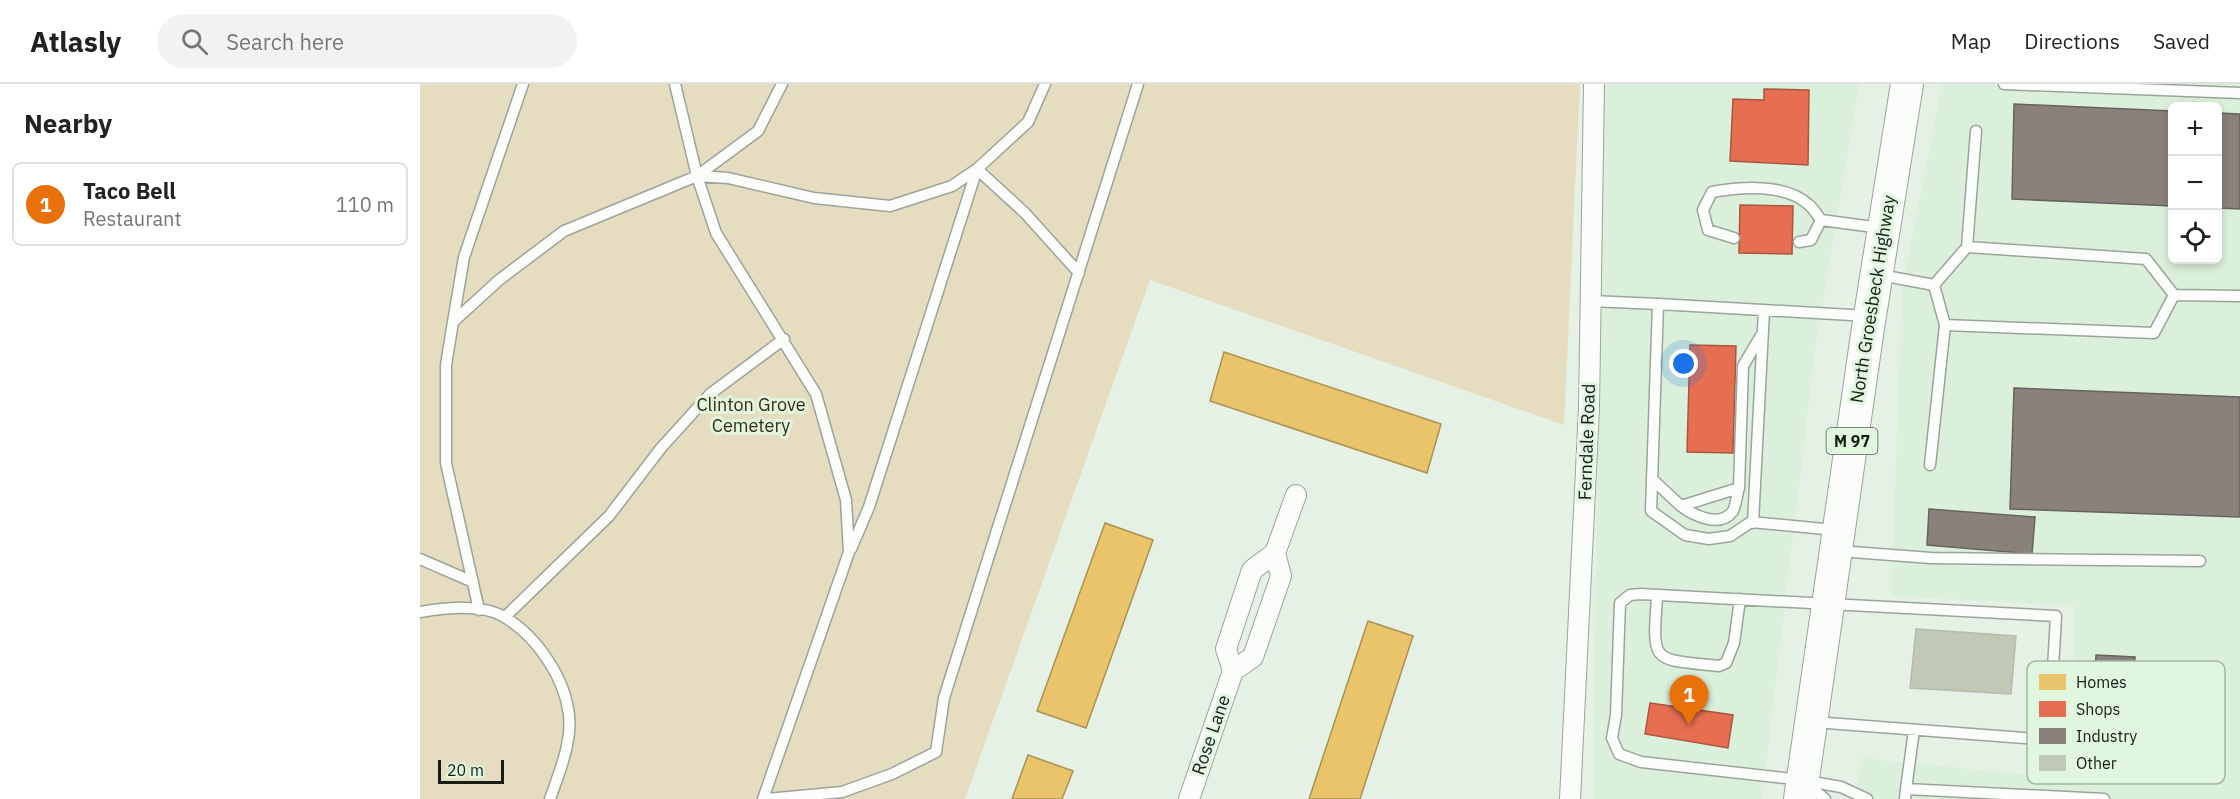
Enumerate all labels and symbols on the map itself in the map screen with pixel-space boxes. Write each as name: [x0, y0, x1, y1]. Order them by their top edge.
street label: North Groesbeck Highway: [1845, 193, 1900, 405]
your location: [1669, 349, 1698, 378]
street label: Ferndale Road: [1573, 383, 1600, 501]
park label: Clinton Grove Cemetery: [696, 393, 806, 437]
road number: M 97: [1826, 428, 1878, 454]
legend: [2027, 661, 2225, 784]
text: Homes: [2076, 672, 2127, 692]
pin: 1: [1670, 676, 1708, 725]
street label: Rose Lane: [1186, 692, 1235, 778]
text: Shops: [2076, 699, 2120, 719]
text: Industry: [2076, 726, 2137, 746]
text: Other: [2076, 753, 2117, 773]
scale bar: [438, 757, 504, 784]

